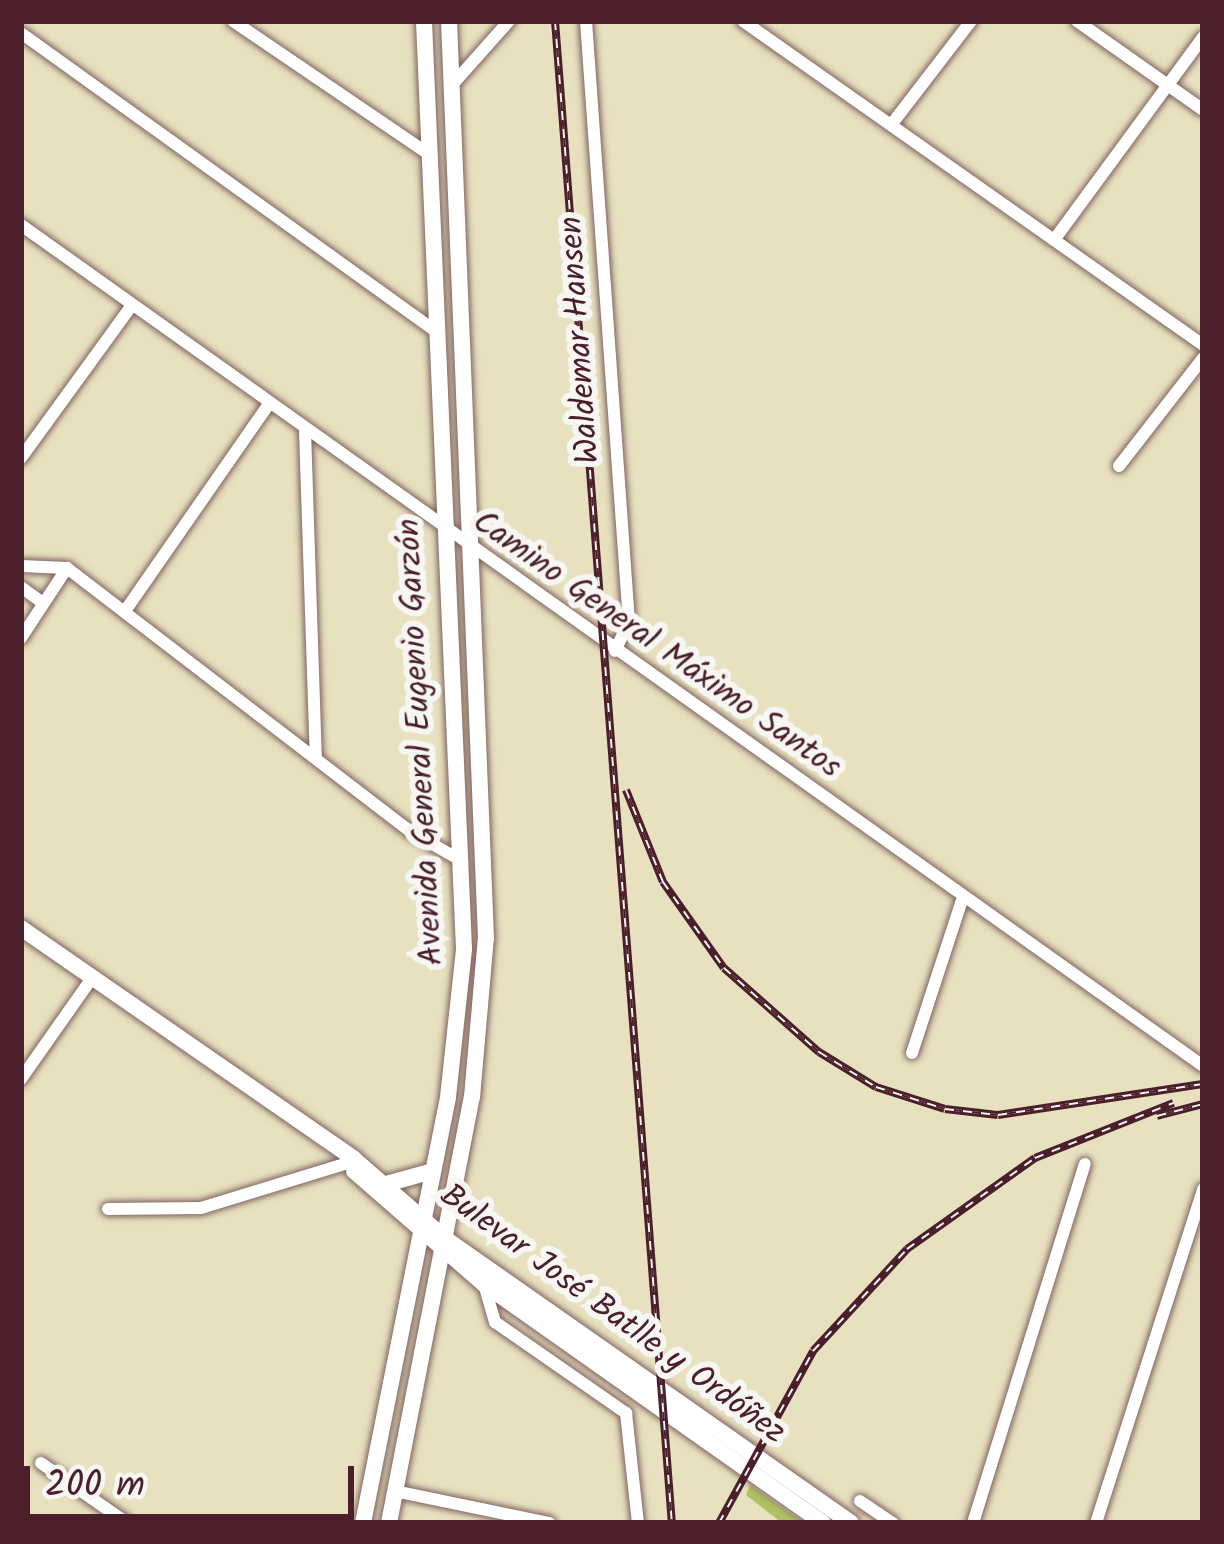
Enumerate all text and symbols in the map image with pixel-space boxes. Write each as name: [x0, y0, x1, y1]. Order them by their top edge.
street label: Waldemar Hansen: [553, 215, 609, 465]
street label: Camino General Máximo Santos: [464, 503, 848, 789]
street label: Avenida General Eugenio Garzón: [391, 517, 453, 967]
street label: Bulevar José Batlle y Ordóñez: [432, 1176, 792, 1454]
scale bar: [30, 1442, 360, 1516]
text: 200 m: [45, 1458, 145, 1515]

